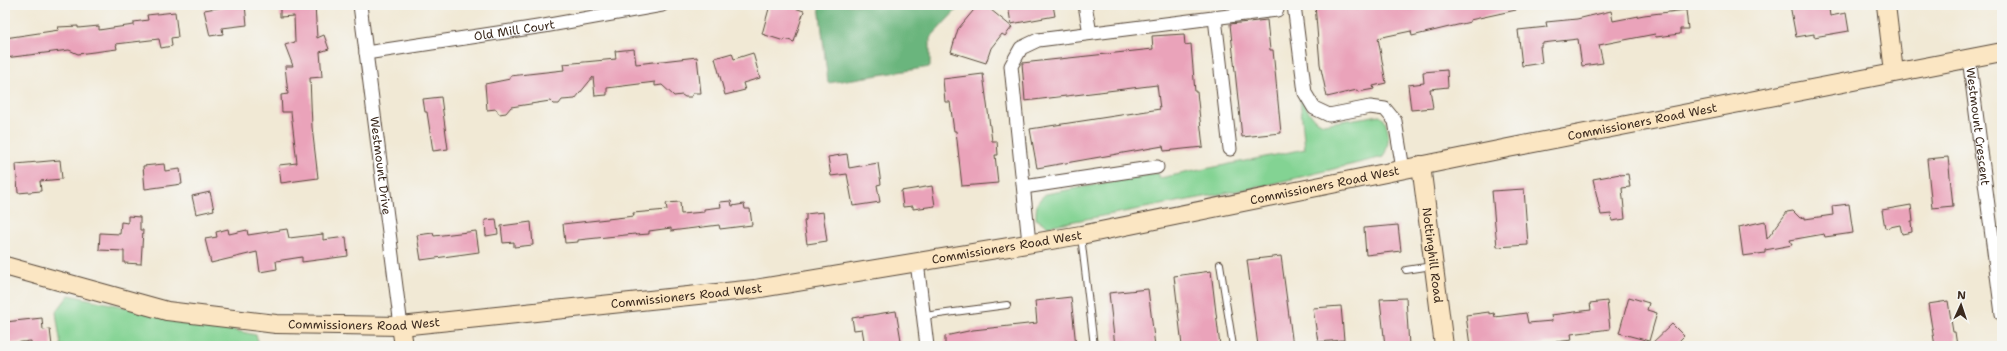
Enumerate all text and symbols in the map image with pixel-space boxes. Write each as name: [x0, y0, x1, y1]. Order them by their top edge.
street label: Old Mill Court: [473, 16, 556, 45]
street label: Westmount Crescent: [1962, 66, 1993, 186]
street label: Commissioners Road West: [1566, 100, 1719, 144]
street label: Westmount Drive: [366, 116, 395, 216]
street label: Commissioners Road West: [1249, 162, 1401, 208]
street label: Nottinghill Road: [1418, 207, 1447, 304]
street label: Commissioners Road West: [930, 227, 1083, 268]
street label: Commissioners Road West: [610, 280, 763, 312]
north arrow: [1941, 285, 1981, 325]
text: N: [1957, 288, 1967, 303]
street label: Commissioners Road West: [288, 314, 441, 334]

